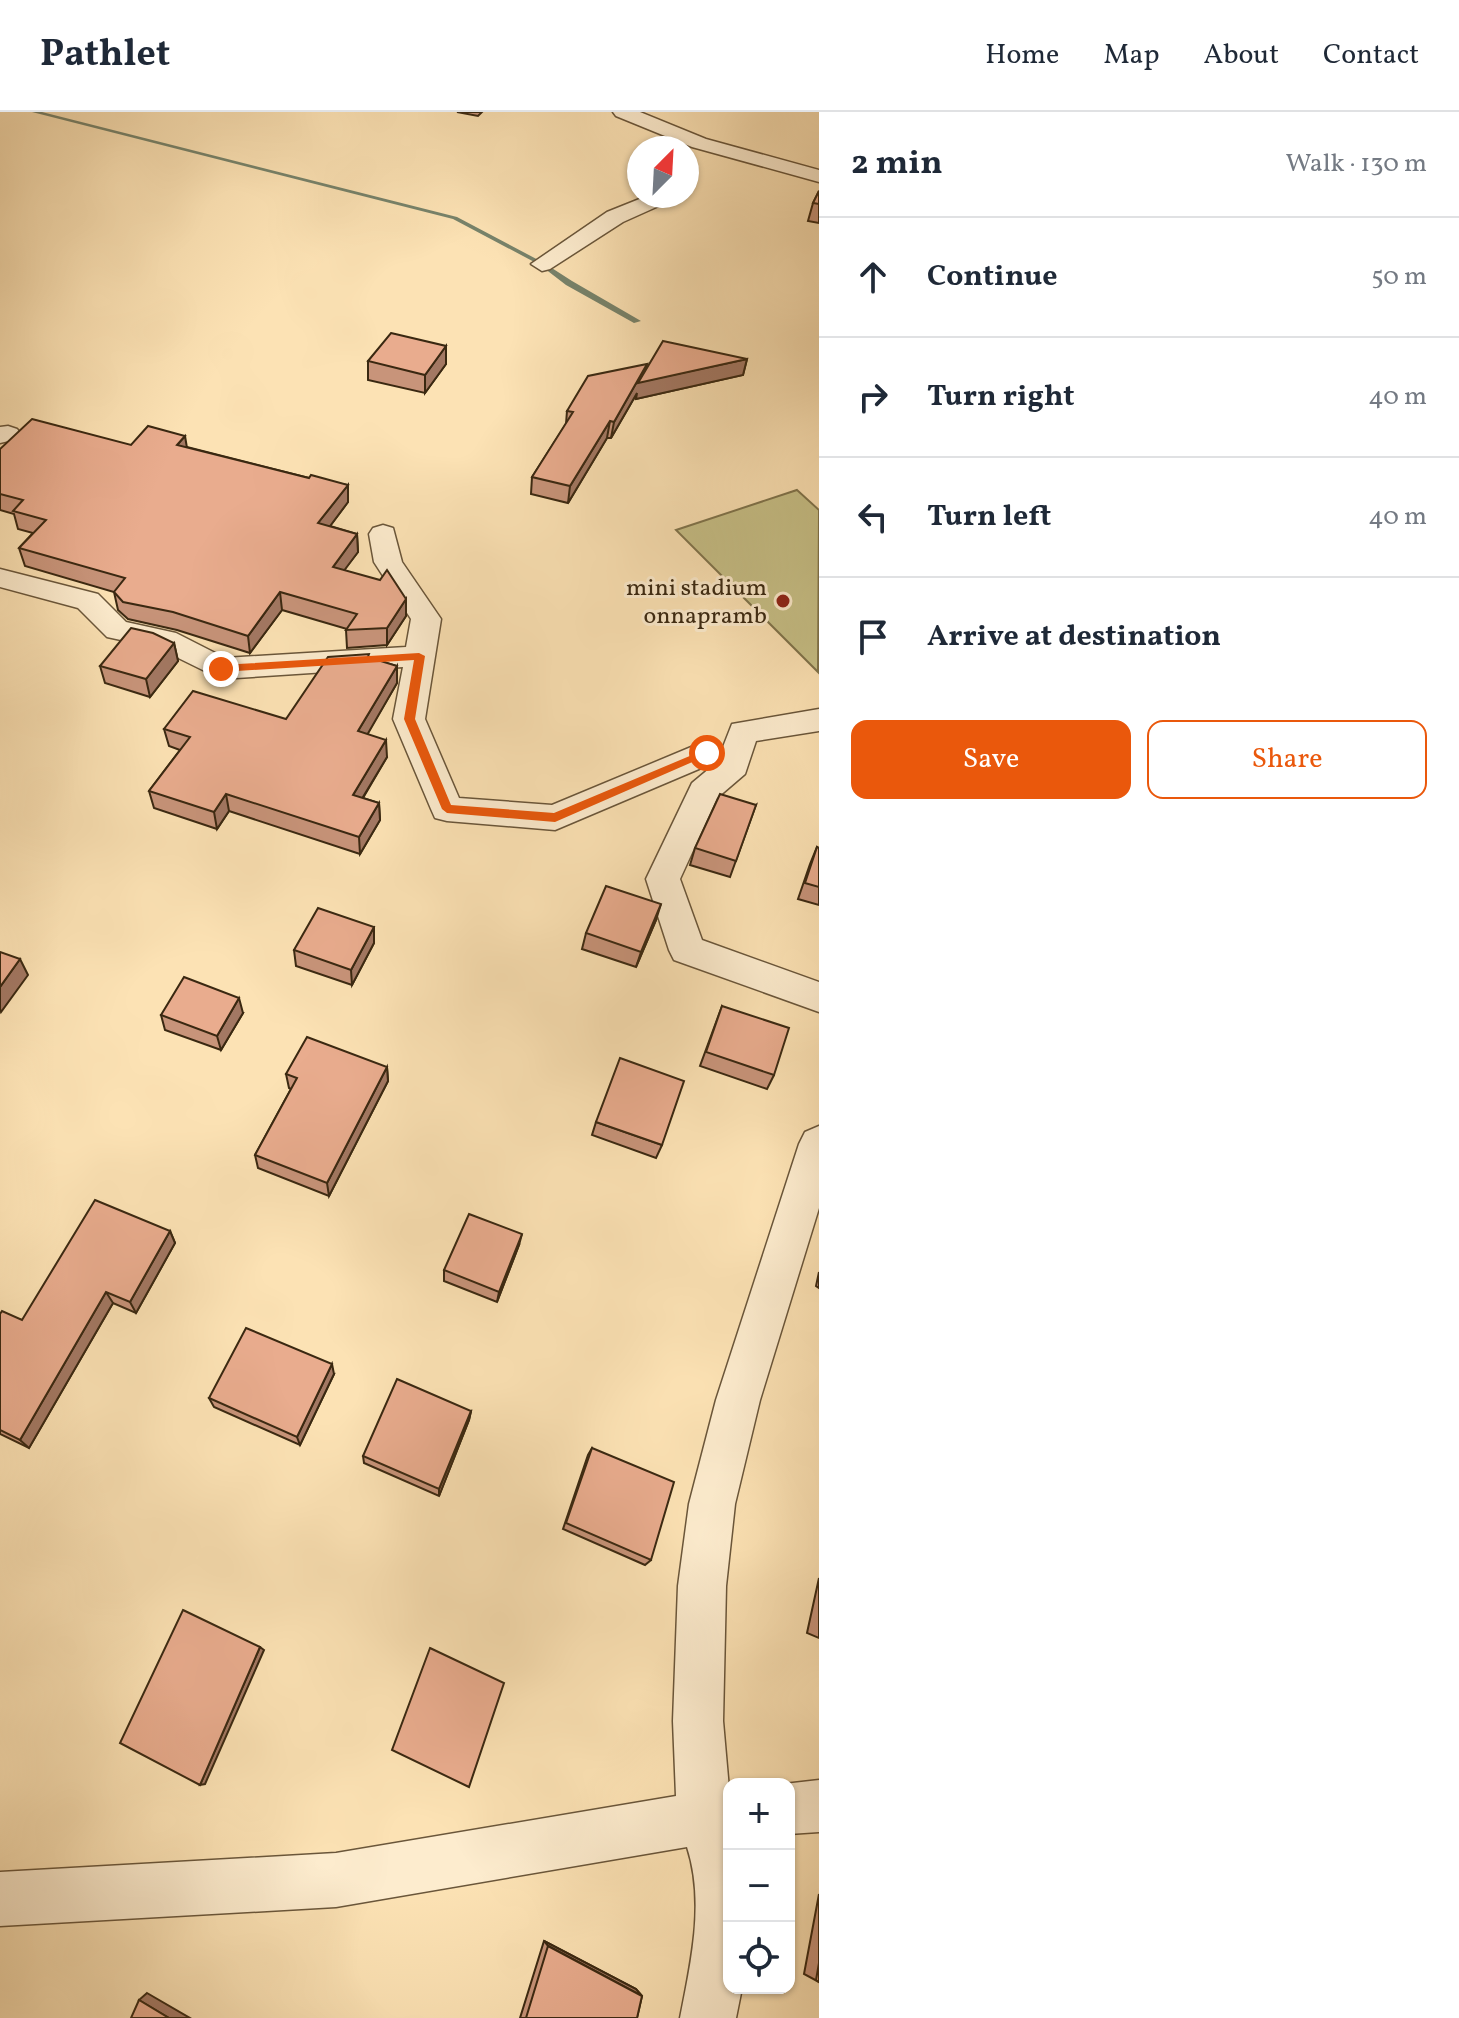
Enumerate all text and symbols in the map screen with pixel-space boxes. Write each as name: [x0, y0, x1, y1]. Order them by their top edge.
text: Pathlet: [40, 29, 170, 82]
text: Home: [985, 36, 1059, 75]
text: Map: [1103, 36, 1159, 75]
text: About: [1203, 36, 1279, 75]
text: Contact: [1323, 36, 1419, 75]
north arrow: [627, 136, 699, 208]
text: 2 min: [851, 141, 943, 188]
text: Walk · 130 m: [1286, 146, 1427, 182]
icon: ahead: [851, 255, 895, 299]
text: Continue: [927, 256, 1058, 298]
text: 50 m: [1371, 259, 1427, 295]
icon: right: [851, 375, 895, 419]
text: Turn right: [927, 376, 1075, 418]
text: 40 m: [1368, 379, 1427, 415]
icon: left: [851, 495, 895, 539]
text: Turn left: [927, 496, 1051, 538]
text: 40 m: [1368, 499, 1427, 535]
place label: mini stadium onnapramb: [626, 572, 767, 634]
marker: mini stadium onnapramb: [774, 592, 792, 610]
icon: arrive: [851, 615, 895, 659]
text: Arrive at destination: [927, 616, 1221, 658]
route end: [203, 651, 239, 687]
button: Save: [851, 720, 1131, 799]
button: Share: [1147, 720, 1427, 799]
route start: [689, 735, 725, 771]
map controls: [723, 1778, 795, 1994]
button: +: [723, 1778, 795, 1850]
button: −: [723, 1850, 795, 1922]
button: locate: [723, 1922, 795, 1994]

